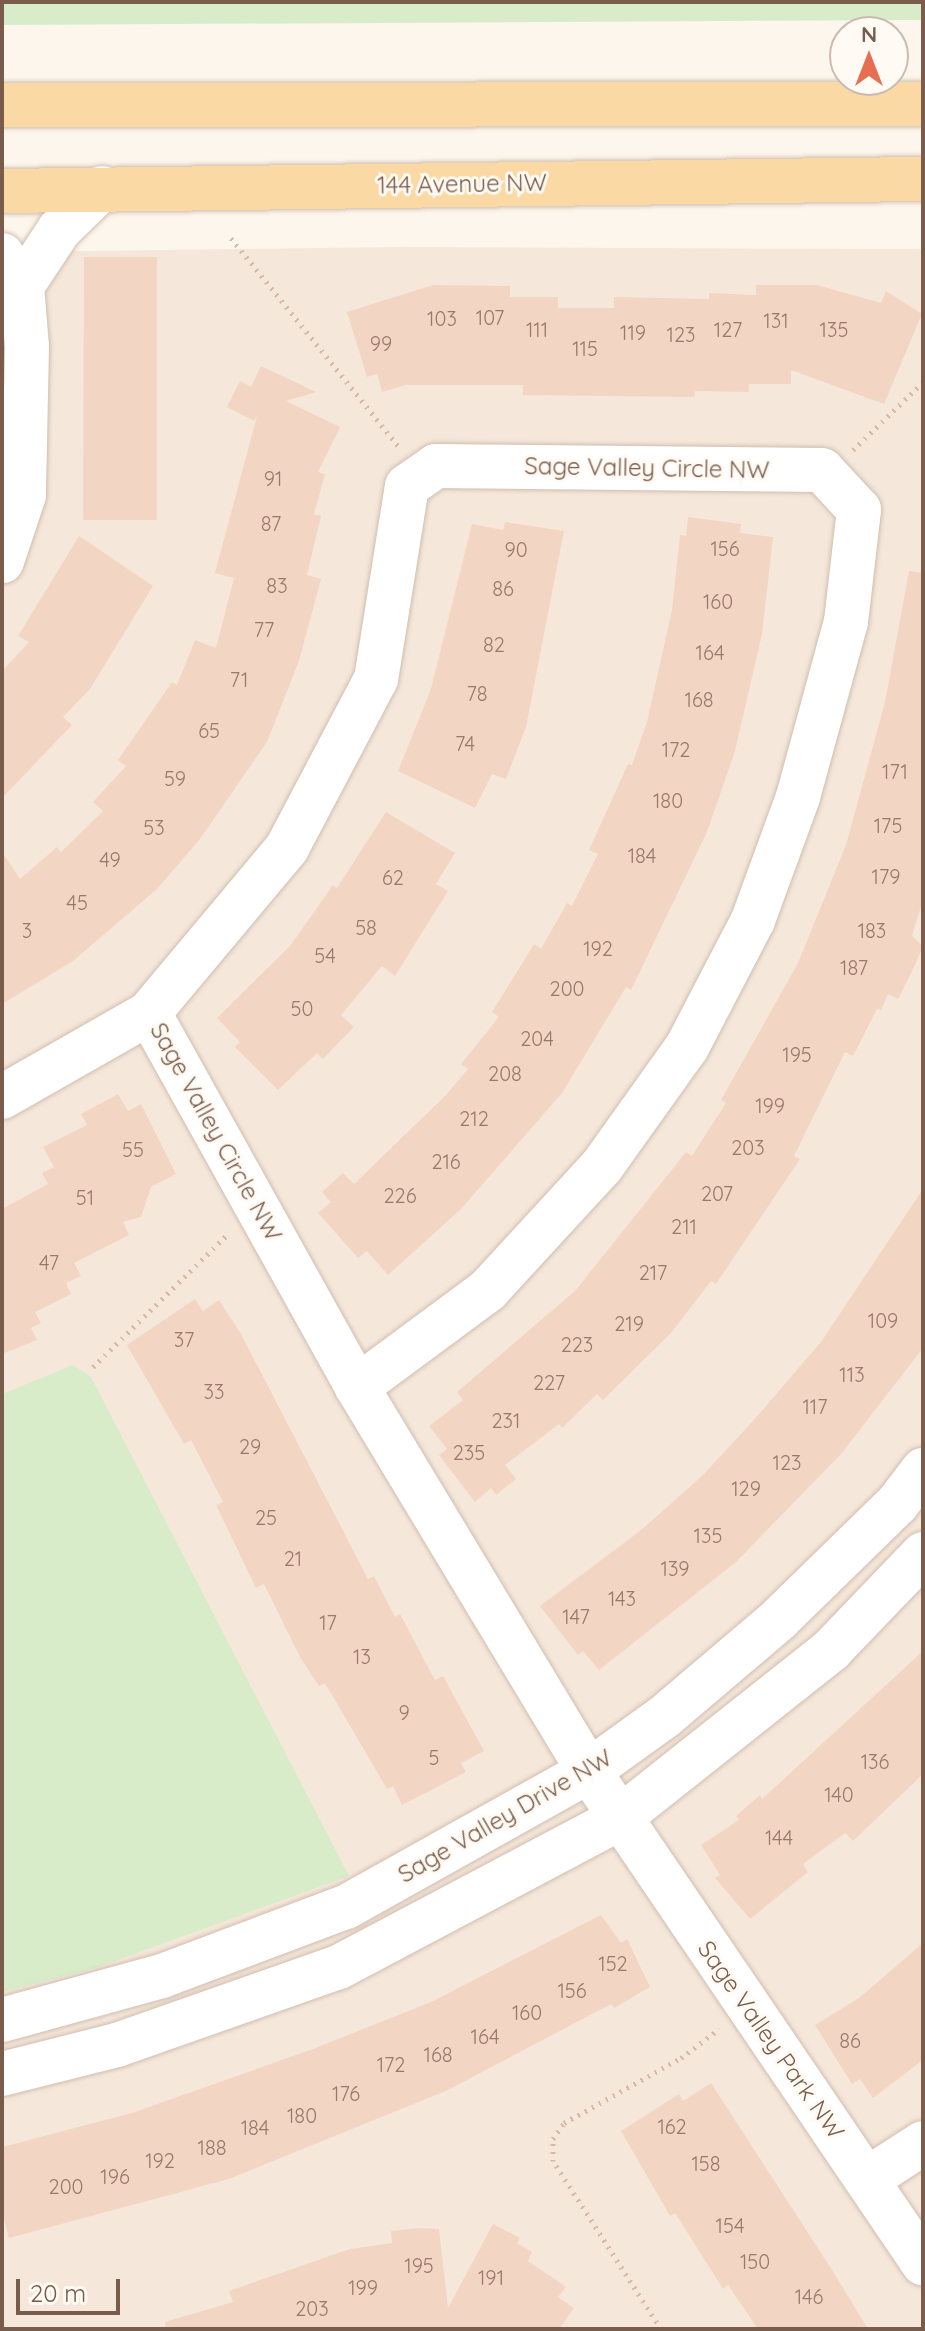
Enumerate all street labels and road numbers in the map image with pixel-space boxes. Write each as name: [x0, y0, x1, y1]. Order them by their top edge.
street label: 144 Avenue NW: [377, 168, 547, 200]
street label: Sage Valley Circle NW: [524, 451, 770, 485]
street label: Sage Valley Circle NW: [144, 1018, 288, 1246]
street label: Sage Valley Drive NW: [393, 1743, 617, 1889]
street label: Sage Valley Park NW: [692, 1935, 850, 2145]

